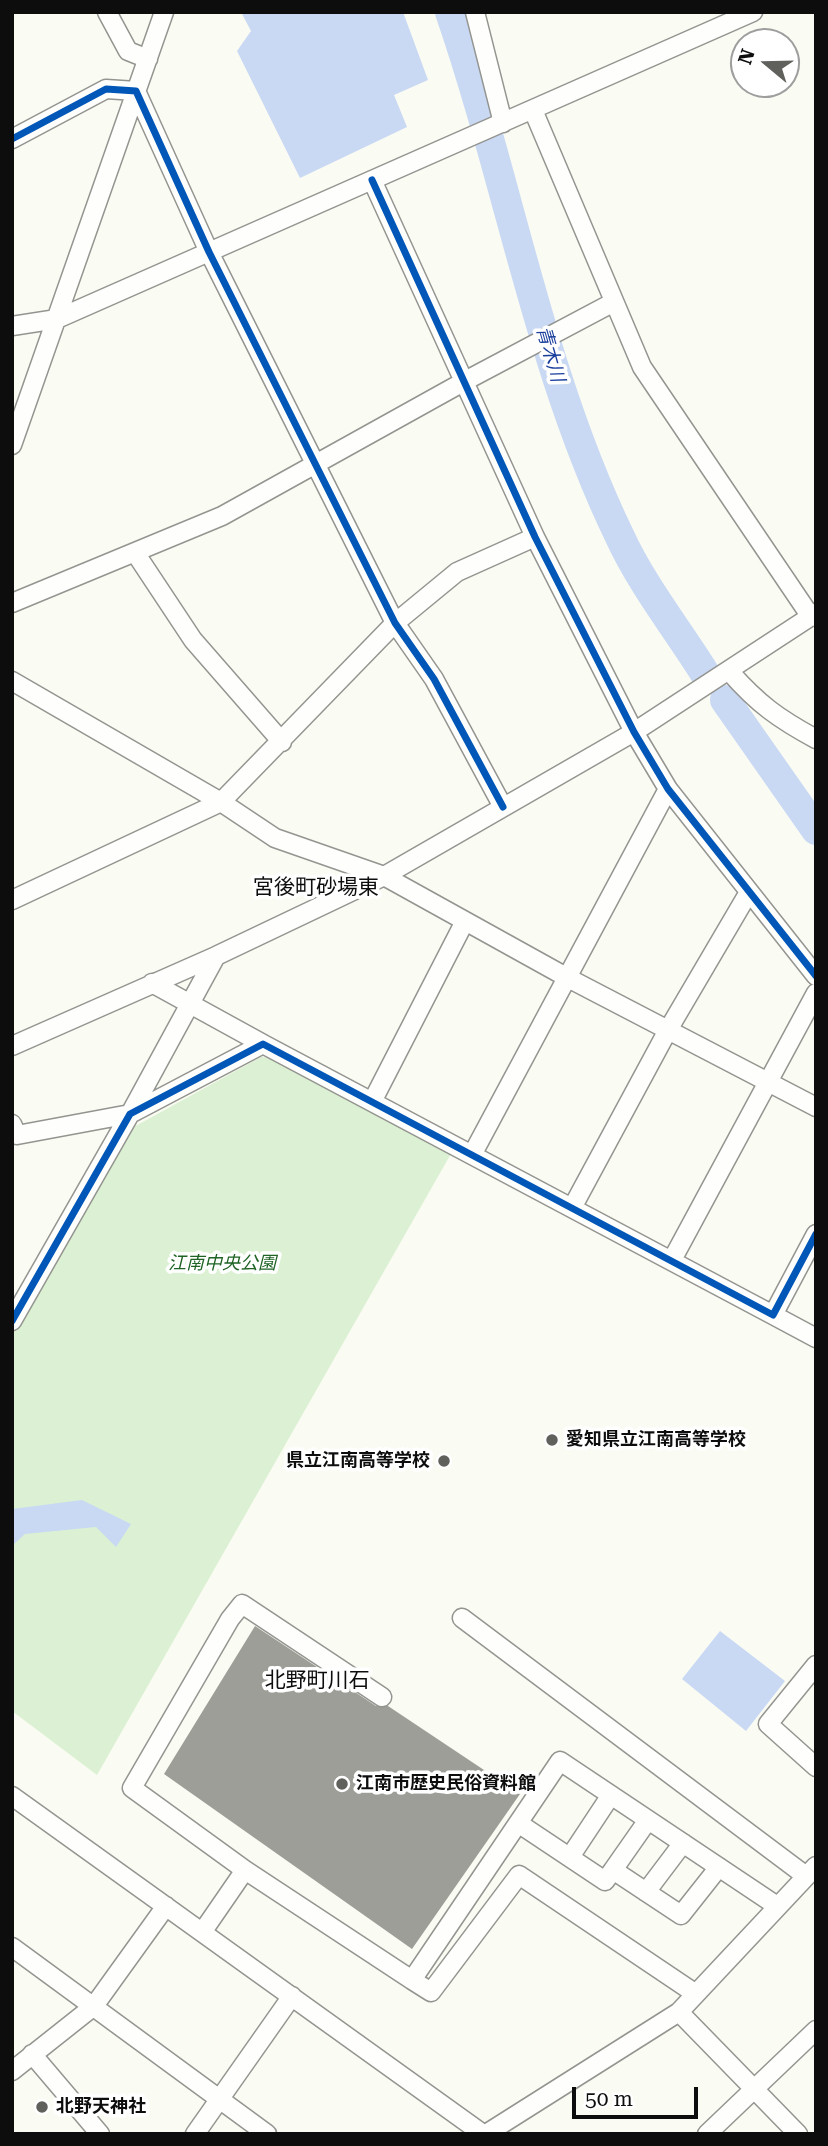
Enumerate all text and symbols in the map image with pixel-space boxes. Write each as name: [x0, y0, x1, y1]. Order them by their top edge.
north arrow: [730, 28, 800, 98]
text: N: [733, 46, 760, 67]
water label: 青木川: [531, 323, 569, 385]
district label: 宮後町砂場東: [253, 875, 379, 901]
park label: 江南中央公園: [168, 1253, 276, 1275]
place label: 愛知県立江南高等学校: [566, 1429, 746, 1451]
marker: 愛知県立江南高等学校: [544, 1432, 560, 1448]
place label: 県立江南高等学校: [286, 1450, 430, 1472]
marker: 県立江南高等学校: [436, 1453, 452, 1469]
district label: 北野町川石: [265, 1668, 369, 1694]
place label: 江南市歴史民俗資料館: [356, 1773, 536, 1795]
marker: 江南市歴史民俗資料館: [334, 1776, 350, 1792]
scale bar: [576, 2072, 702, 2116]
text: 50 m: [585, 2087, 633, 2111]
place label: 北野天神社: [56, 2096, 146, 2118]
marker: 北野天神社: [34, 2099, 50, 2115]

